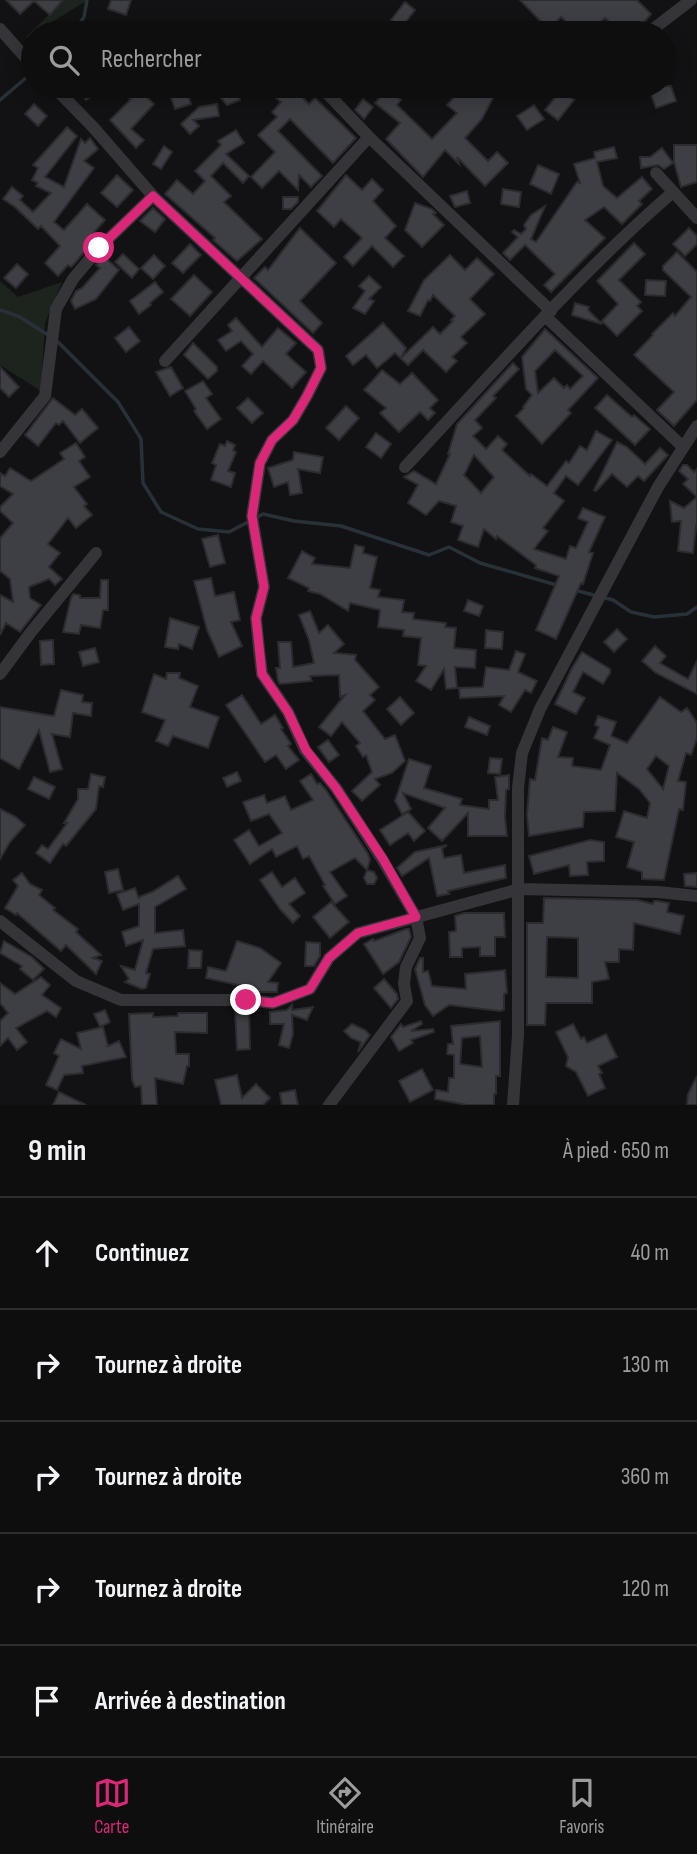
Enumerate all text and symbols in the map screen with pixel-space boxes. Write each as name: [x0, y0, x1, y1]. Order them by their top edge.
search box: [21, 21, 676, 98]
icon: search: [45, 41, 83, 79]
text: Rechercher: [101, 44, 202, 75]
route start: [83, 232, 114, 263]
route end: [230, 984, 261, 1015]
text: 9 min: [28, 1133, 86, 1169]
text: À pied · 650 m: [563, 1137, 669, 1165]
icon: ahead: [28, 1234, 66, 1272]
text: Continuez: [95, 1238, 189, 1269]
text: 40 m: [631, 1239, 669, 1267]
icon: right: [28, 1346, 66, 1384]
text: Tournez à droite: [95, 1350, 242, 1381]
text: 130 m: [623, 1351, 669, 1379]
icon: right: [28, 1458, 66, 1496]
text: Tournez à droite: [95, 1462, 242, 1493]
text: 360 m: [621, 1463, 669, 1491]
icon: right: [28, 1570, 66, 1608]
text: Tournez à droite: [95, 1574, 242, 1605]
text: 120 m: [623, 1575, 669, 1603]
icon: arrive: [28, 1682, 66, 1720]
text: Arrivée à destination: [95, 1686, 286, 1717]
tab: Carte: [93, 1774, 131, 1839]
tab: Itinéraire: [316, 1774, 374, 1839]
tab: Favoris: [559, 1774, 604, 1839]

